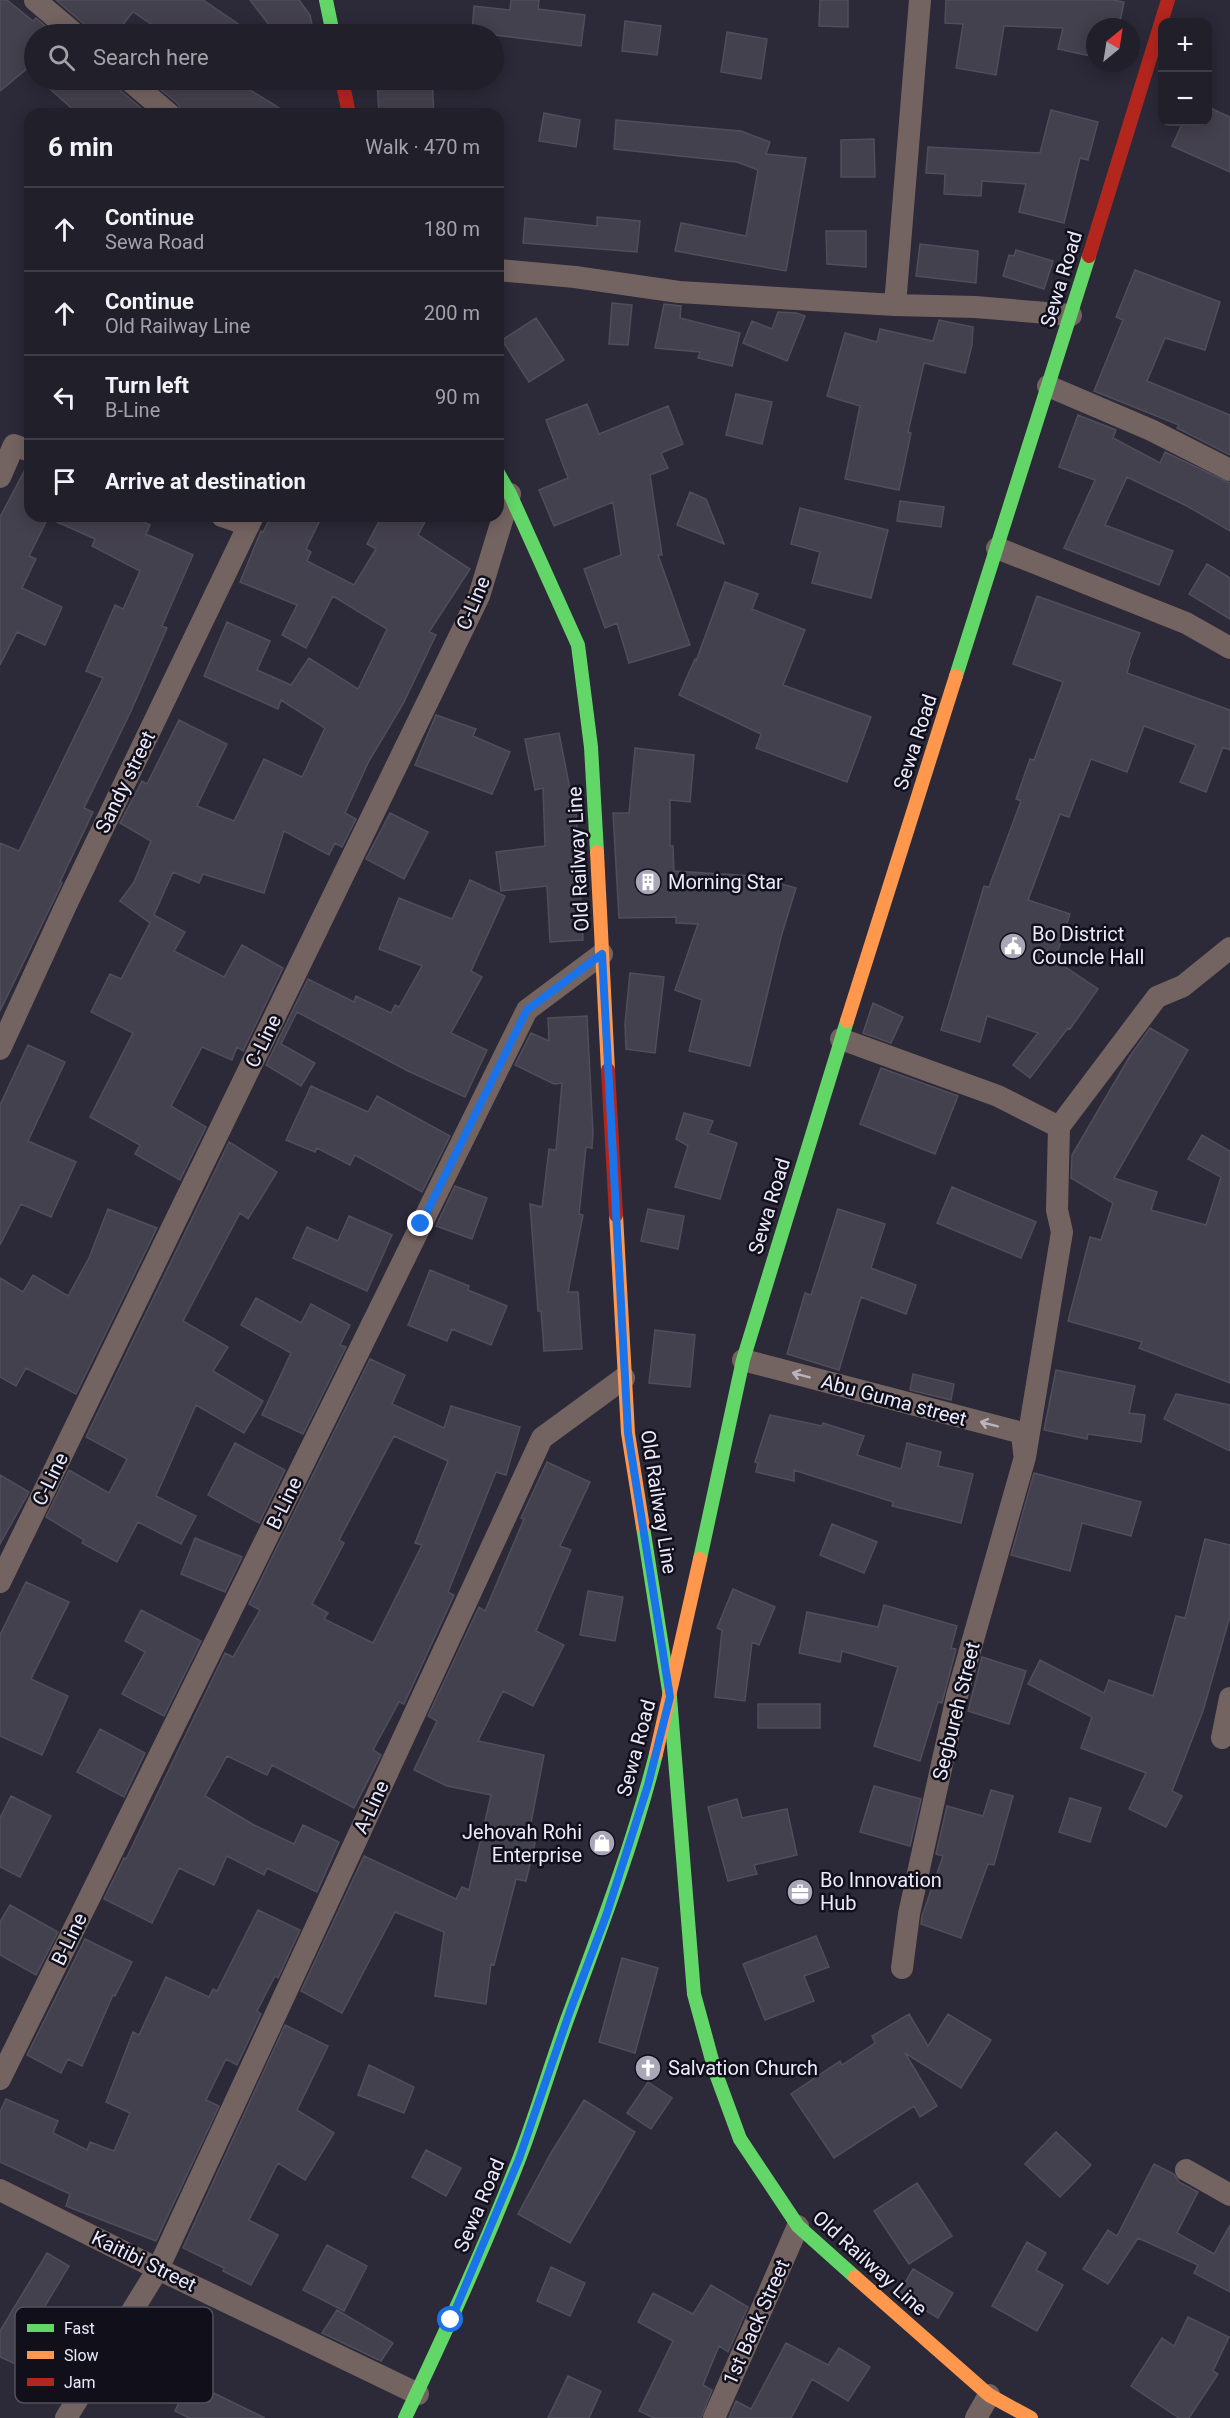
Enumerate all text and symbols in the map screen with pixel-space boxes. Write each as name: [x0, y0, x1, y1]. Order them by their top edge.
north arrow: [1086, 18, 1140, 72]
map controls: [1158, 18, 1212, 126]
button: +: [1158, 18, 1212, 72]
search box: [24, 24, 504, 90]
icon: search: [45, 41, 78, 74]
text: Search here: [93, 45, 209, 70]
button: −: [1158, 72, 1212, 126]
text: 6 min: [48, 132, 113, 162]
text: Walk · 470 m: [365, 135, 480, 159]
text: Continue: [105, 205, 194, 230]
icon: ahead: [48, 213, 81, 246]
text: 180 m: [424, 217, 480, 241]
street label: Sewa Road: [1035, 228, 1087, 330]
text: Sewa Road: [105, 230, 204, 254]
text: Continue: [105, 289, 194, 314]
icon: ahead: [48, 297, 81, 330]
text: 200 m: [424, 301, 480, 325]
text: Old Railway Line: [105, 314, 250, 338]
text: Turn left: [105, 373, 189, 398]
icon: left: [48, 381, 81, 414]
text: 90 m: [435, 385, 480, 409]
text: B-Line: [105, 398, 160, 422]
icon: arrive: [48, 465, 81, 498]
text: Arrive at destination: [105, 469, 306, 494]
street label: C-Line: [451, 573, 495, 633]
street label: Sewa Road: [888, 691, 942, 793]
street label: Sandy street: [90, 727, 160, 837]
street label: Old Railway Line: [562, 786, 594, 932]
building icon: Morning Star: [633, 867, 663, 897]
place label: Morning Star: [668, 870, 783, 894]
place label: Bo District Councle Hall: [1032, 922, 1144, 969]
public building icon: Bo District Councle Hall: [998, 931, 1028, 961]
street label: C-Line: [240, 1011, 286, 1071]
street label: Sewa Road: [743, 1155, 795, 1257]
route end: [407, 1210, 433, 1236]
one-way arrow: [792, 1369, 811, 1381]
street label: Abu Guma street: [819, 1369, 969, 1431]
one-way arrow: [980, 1418, 999, 1430]
street label: Old Railway Line: [636, 1428, 682, 1576]
street label: C-Line: [27, 1449, 73, 1509]
street label: B-Line: [261, 1473, 307, 1533]
street label: Segbureh Street: [927, 1639, 985, 1783]
street label: Sewa Road: [612, 1697, 660, 1799]
street label: A-Line: [348, 1777, 394, 1837]
place label: Jehovah Rohi Enterprise: [462, 1820, 582, 1867]
shop icon: Jehovah Rohi Enterprise: [587, 1828, 617, 1858]
place label: Bo Innovation Hub: [820, 1868, 942, 1915]
office icon: Bo Innovation Hub: [785, 1877, 815, 1907]
street label: B-Line: [46, 1909, 92, 1969]
church icon: Salvation Church: [633, 2053, 663, 2083]
place label: Salvation Church: [668, 2056, 818, 2080]
street label: Sewa Road: [449, 2155, 509, 2255]
street label: Old Railway Line: [808, 2205, 932, 2321]
street label: Kaitibi Street: [88, 2225, 200, 2297]
street label: 1st Back Street: [718, 2256, 794, 2388]
route start: [437, 2306, 463, 2332]
legend: [15, 2307, 213, 2403]
text: Fast: [64, 2319, 95, 2338]
text: Slow: [64, 2346, 99, 2365]
text: Jam: [64, 2373, 96, 2392]

